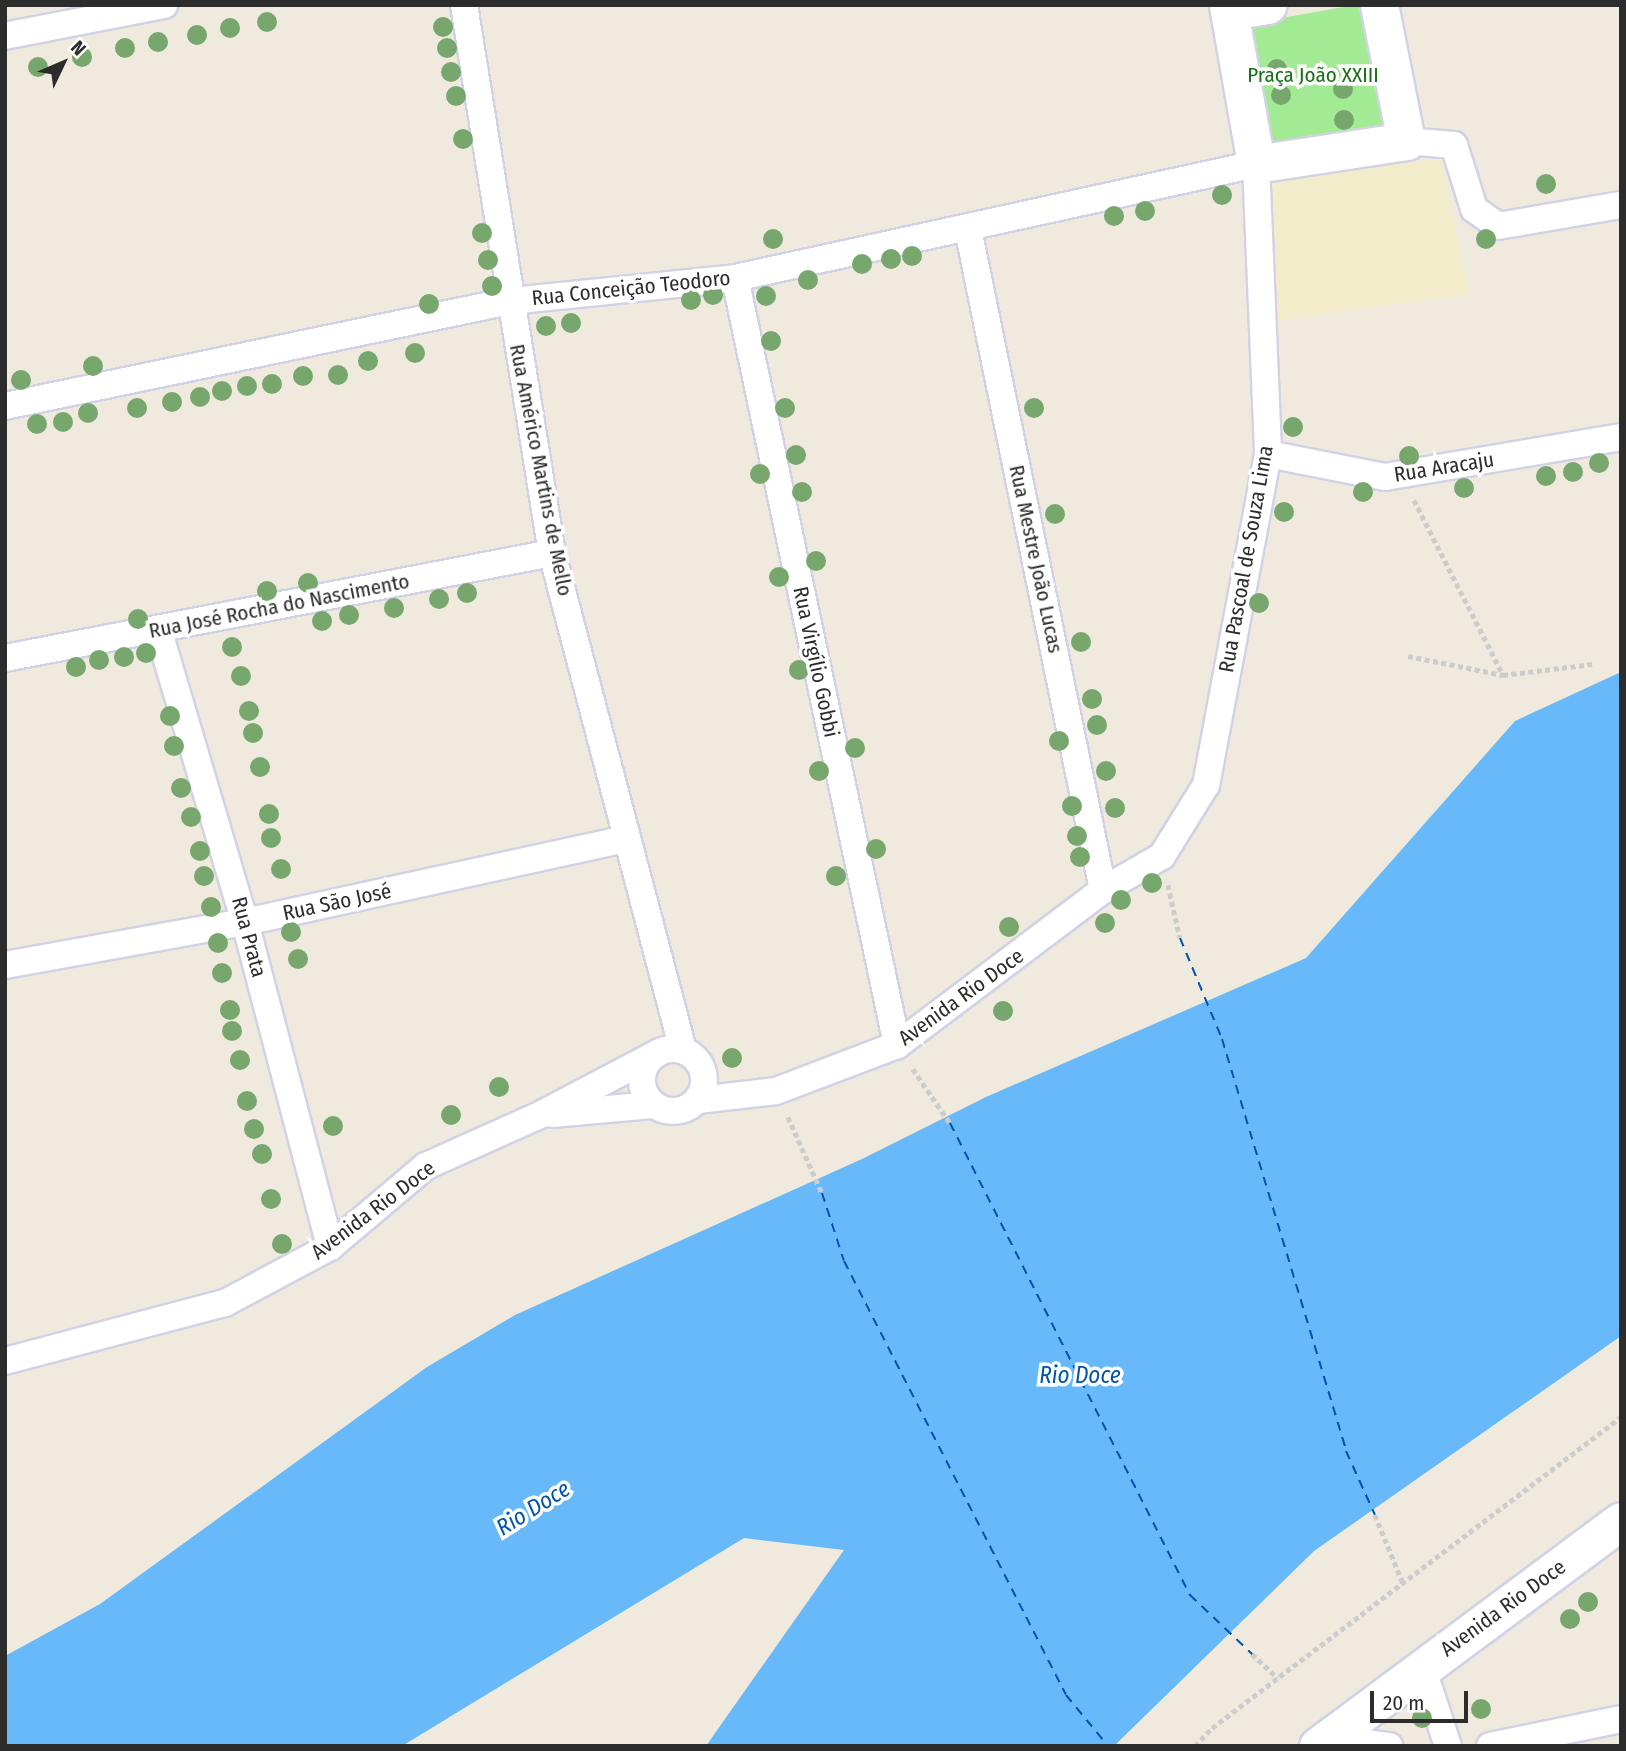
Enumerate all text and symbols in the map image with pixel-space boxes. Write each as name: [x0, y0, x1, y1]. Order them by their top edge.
north arrow: [28, 28, 98, 98]
text: N: [66, 36, 91, 60]
park label: Praça João XXIII: [1247, 62, 1379, 88]
street label: Rua Conceição Teodoro: [531, 265, 731, 311]
street label: Rua Américo Martins de Mello: [504, 342, 578, 598]
street label: Rua Pascoal de Souza Lima: [1214, 444, 1278, 674]
street label: Rua Aracaju: [1392, 447, 1496, 487]
street label: Rua Mestre João Lucas: [1004, 463, 1068, 655]
street label: Rua José Rocha do Nascimento: [147, 568, 411, 644]
street label: Rua Virgílio Gobbi: [788, 584, 844, 740]
street label: Rua São José: [280, 878, 394, 926]
street label: Rua Prata: [226, 894, 272, 980]
street label: Avenida Rio Doce: [894, 943, 1028, 1051]
street label: Avenida Rio Doce: [306, 1155, 440, 1265]
water label: Rio Doce: [1039, 1361, 1121, 1389]
water label: Rio Doce: [491, 1475, 575, 1541]
street label: Avenida Rio Doce: [1436, 1554, 1570, 1662]
scale bar: [1374, 1678, 1472, 1722]
text: 20 m: [1383, 1690, 1424, 1716]

